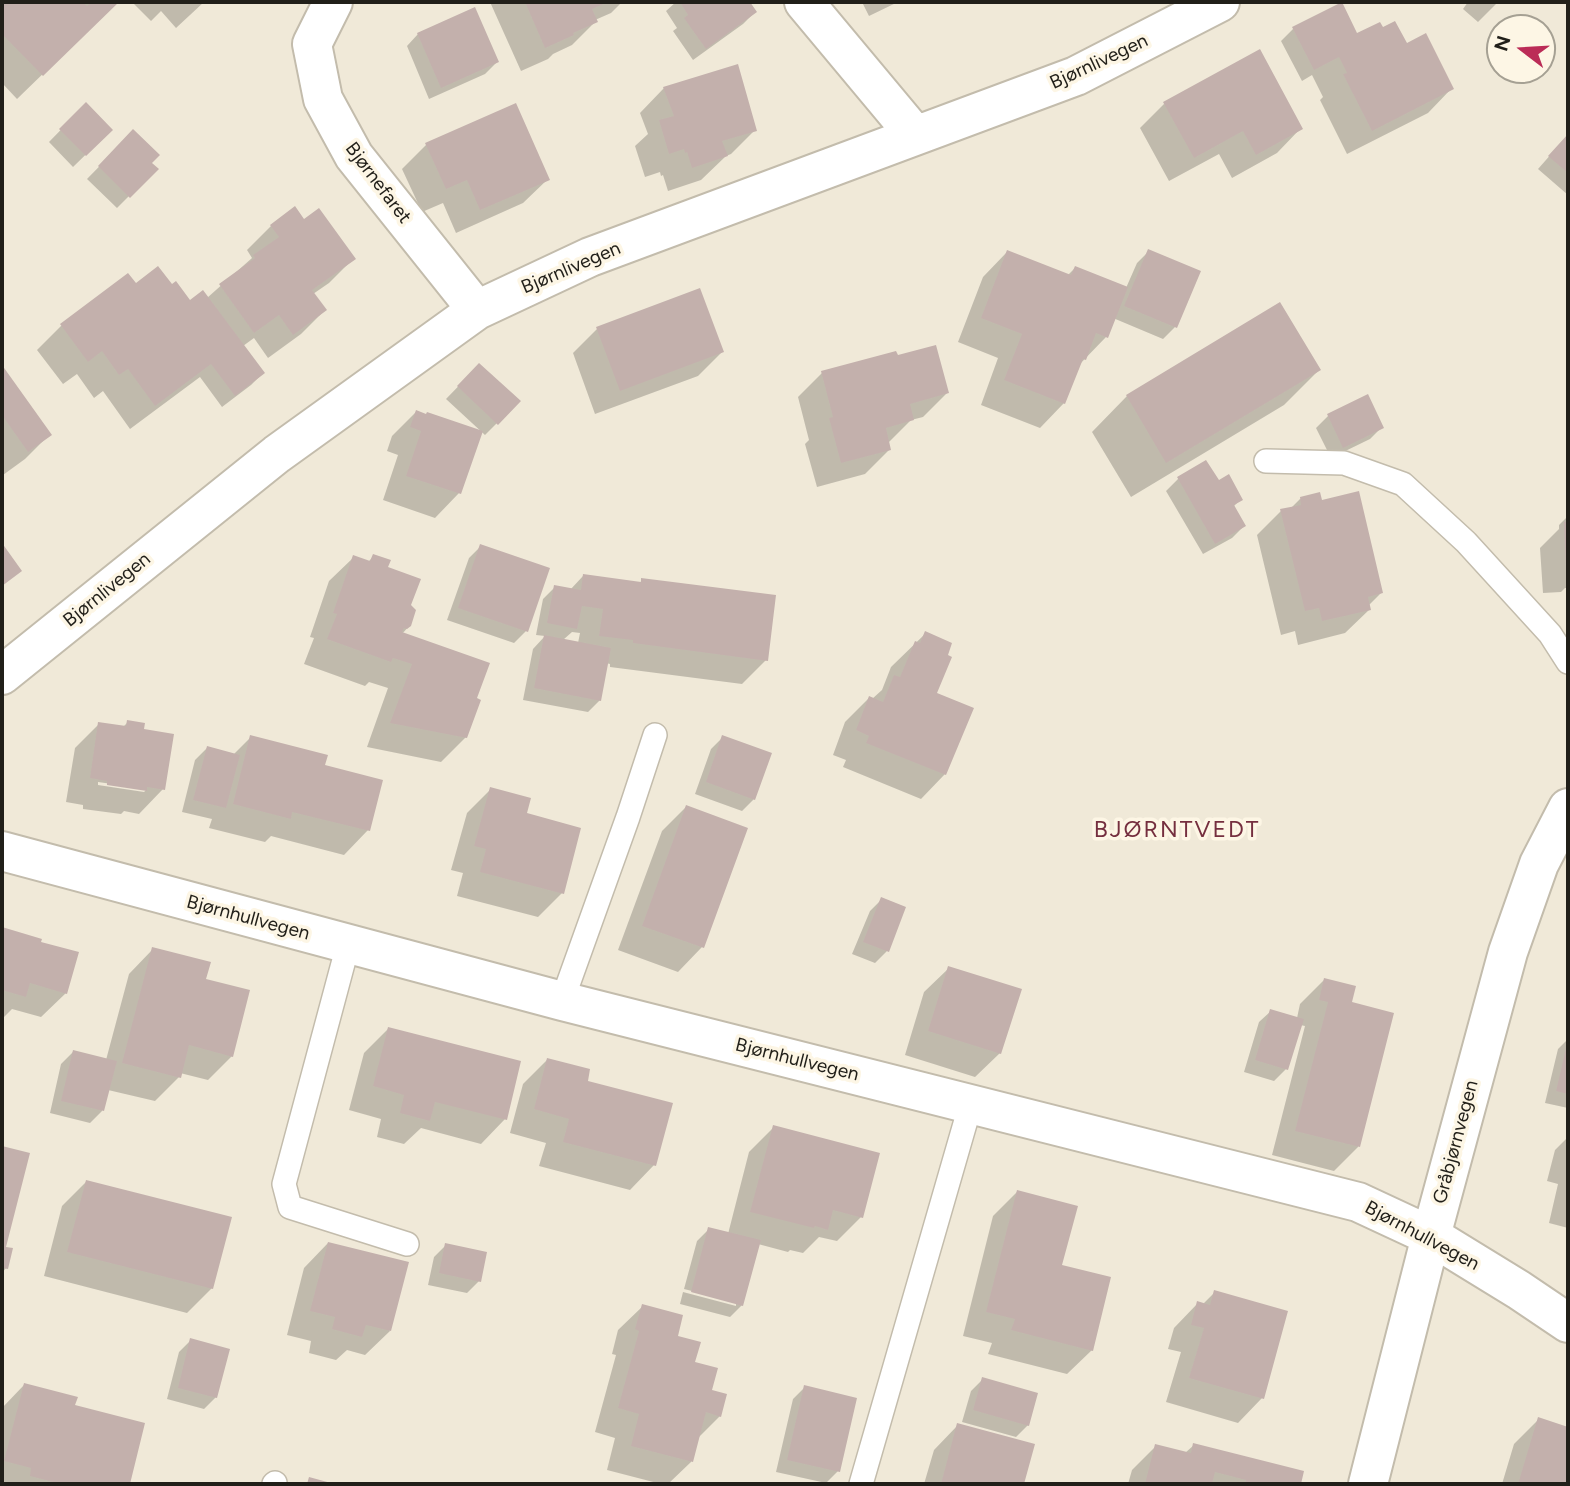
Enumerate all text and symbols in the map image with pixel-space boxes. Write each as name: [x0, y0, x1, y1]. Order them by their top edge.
north arrow: [1486, 14, 1556, 84]
street label: Bjørnlivegen: [1046, 29, 1152, 95]
text: N: [1489, 33, 1515, 54]
street label: Bjørnefaret: [340, 138, 416, 228]
street label: Bjørnlivegen: [518, 237, 624, 299]
street label: Bjørnlivegen: [59, 548, 155, 632]
district label: BJØRNTVEDT: [1095, 816, 1259, 844]
street label: Bjørnhullvegen: [184, 891, 312, 945]
street label: Bjørnhullvegen: [733, 1034, 861, 1086]
street label: Gråbjørnvegen: [1429, 1078, 1483, 1206]
street label: Bjørnhullvegen: [1361, 1196, 1483, 1276]

